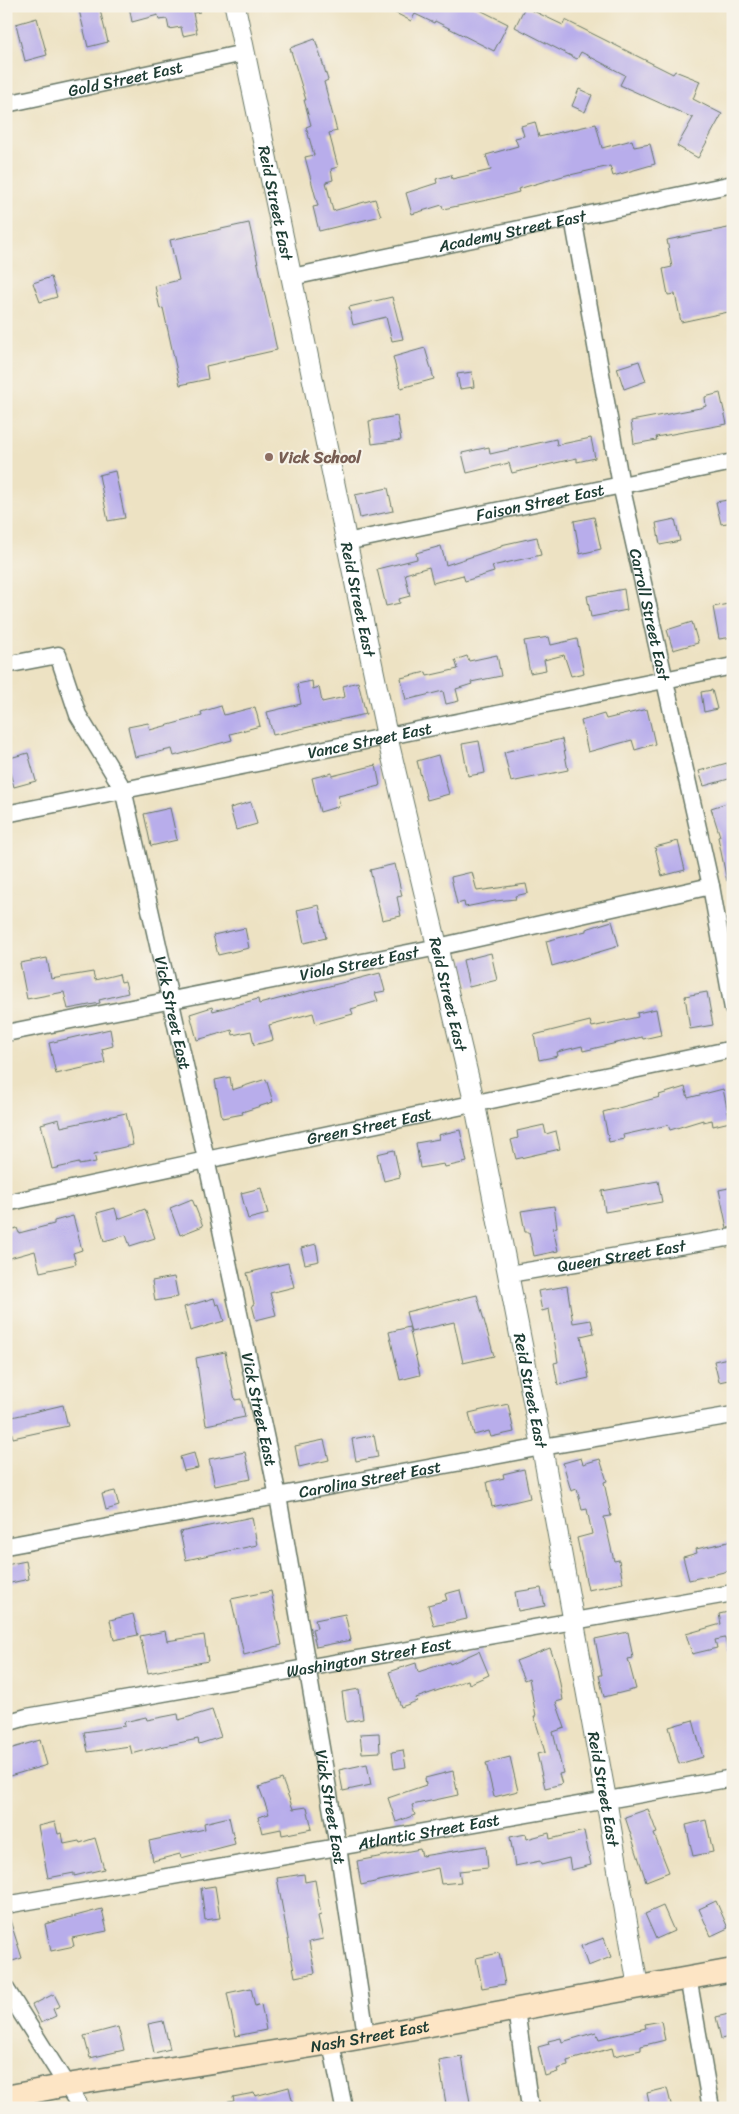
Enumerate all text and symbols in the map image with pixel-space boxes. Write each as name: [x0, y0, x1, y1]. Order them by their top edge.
street label: Gold Street East: [65, 52, 185, 105]
street label: Reid Street East: [250, 143, 302, 263]
street label: Academy Street East: [435, 201, 589, 260]
place label: Vick School: [279, 443, 362, 472]
marker: Vick School: [263, 451, 275, 463]
street label: Faison Street East: [473, 475, 607, 529]
street label: Reid Street East: [332, 539, 385, 660]
street label: Carroll Street East: [621, 546, 679, 684]
street label: Vance Street East: [305, 713, 434, 767]
street label: Reid Street East: [421, 934, 476, 1055]
street label: Viola Street East: [297, 937, 422, 989]
street label: Vick Street East: [146, 953, 200, 1072]
street label: Green Street East: [304, 1099, 434, 1153]
street label: Queen Street East: [555, 1230, 688, 1280]
street label: Reid Street East: [506, 1331, 556, 1451]
street label: Vick Street East: [233, 1350, 286, 1469]
street label: Carolina Street East: [296, 1451, 443, 1506]
street label: Washington Street East: [284, 1628, 454, 1686]
street label: Reid Street East: [579, 1729, 628, 1849]
street label: Vick Street East: [307, 1747, 355, 1866]
street label: Atlantic Street East: [355, 1805, 502, 1858]
street label: Nash Street East: [308, 2011, 432, 2061]

